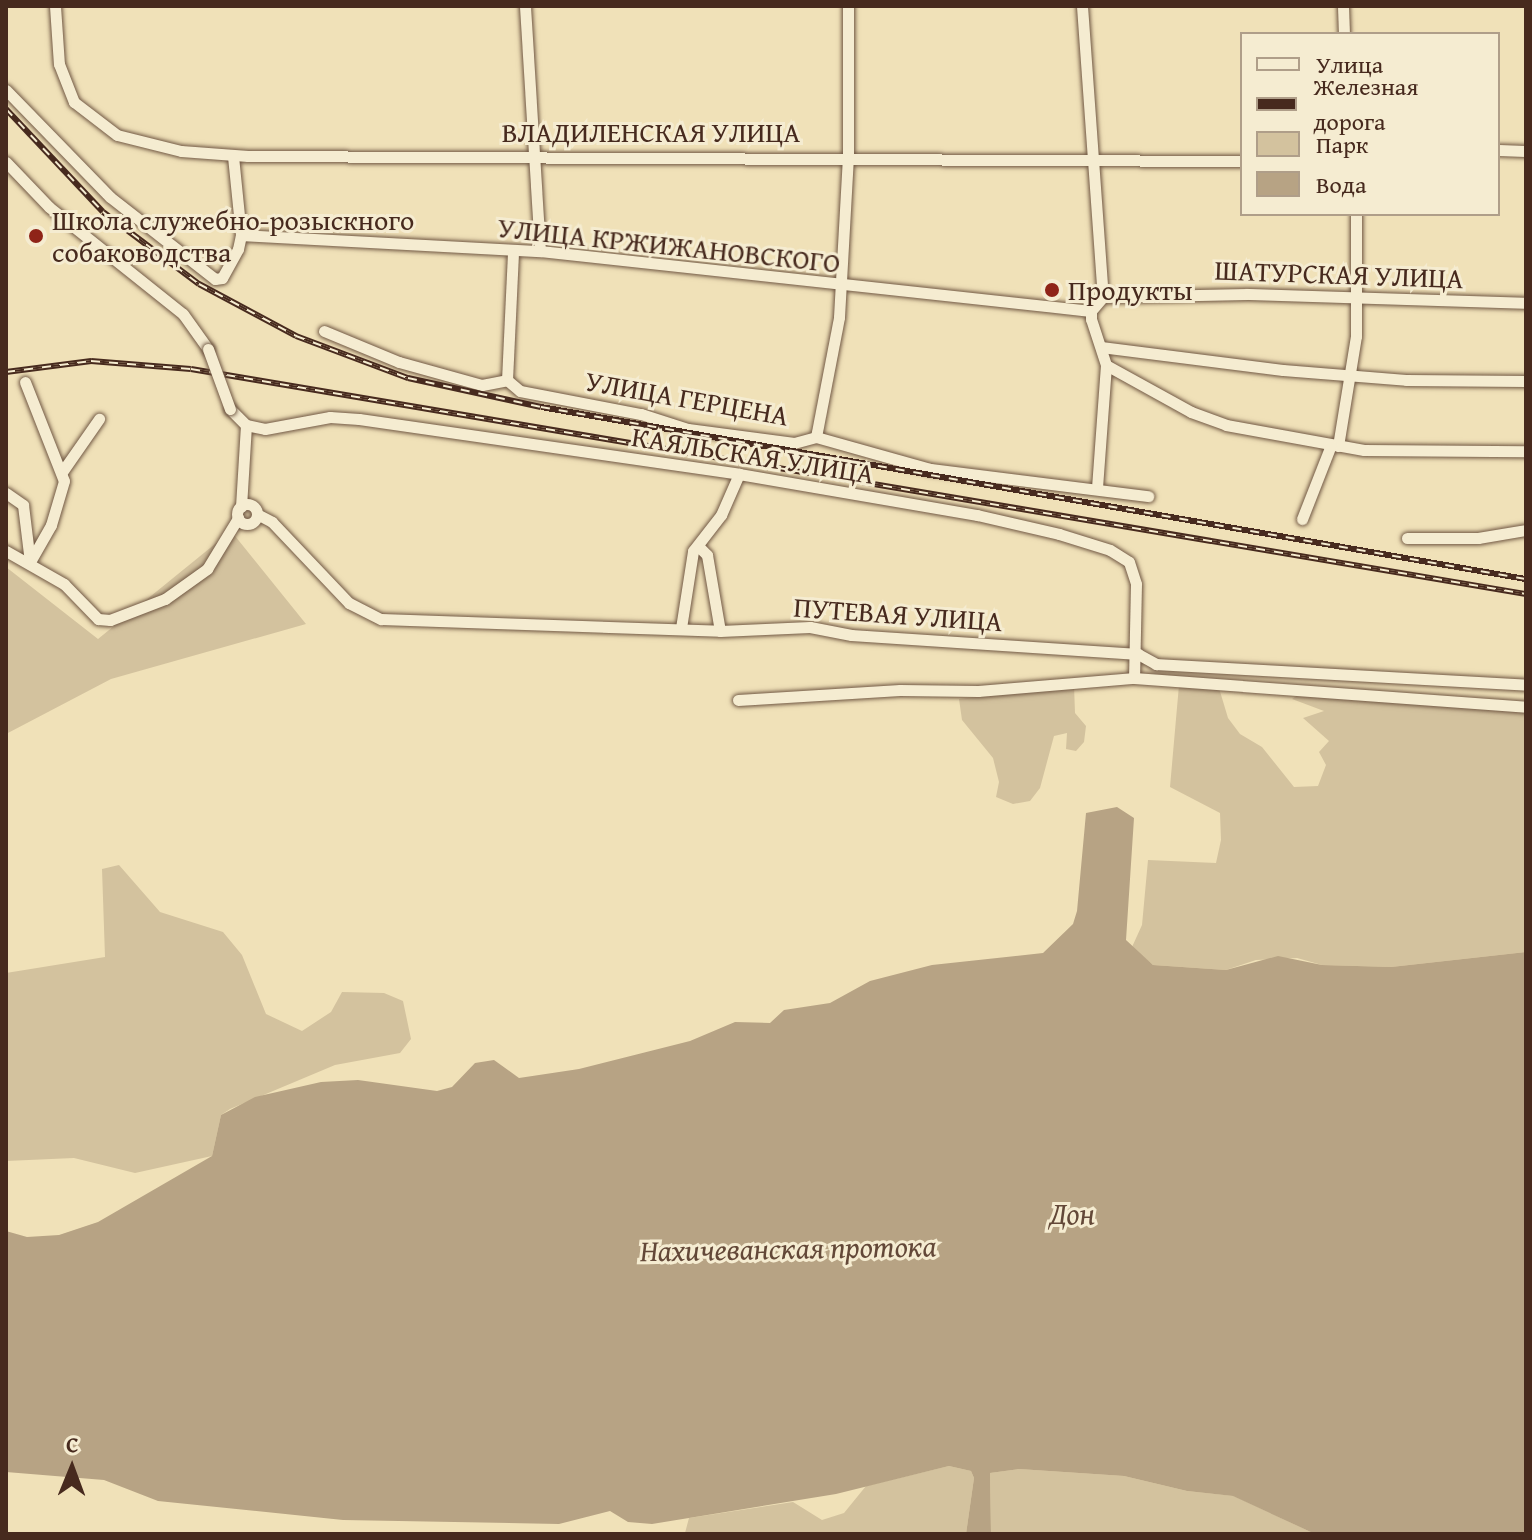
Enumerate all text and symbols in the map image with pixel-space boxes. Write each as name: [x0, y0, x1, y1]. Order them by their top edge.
legend: [1240, 32, 1500, 216]
text: Улица: [1316, 47, 1383, 82]
text: Железная дорога: [1313, 69, 1418, 139]
street label: ВЛАДИЛЕНСКАЯ УЛИЦА: [502, 115, 800, 149]
text: Парк: [1316, 127, 1368, 162]
text: Вода: [1316, 167, 1366, 202]
place label: Школа служебно-розыскного собаководства: [52, 203, 414, 269]
street label: УЛИЦА КРЖИЖАНОВСКОГО: [496, 210, 842, 280]
marker: Школа служебно-розыскного собаководства: [27, 227, 45, 245]
street label: ШАТУРСКАЯ УЛИЦА: [1214, 253, 1464, 295]
place label: Продукты: [1068, 273, 1193, 307]
marker: Продукты: [1043, 281, 1061, 299]
street label: УЛИЦА ГЕРЦЕНА: [583, 364, 791, 432]
street label: КАЯЛЬСКАЯ УЛИЦА: [630, 419, 876, 491]
street label: ПУТЕВАЯ УЛИЦА: [792, 590, 1004, 638]
water label: Дон: [1049, 1195, 1095, 1231]
water label: Нахичеванская протока: [639, 1227, 937, 1269]
north arrow: [32, 1428, 112, 1508]
text: С: [66, 1428, 79, 1460]

